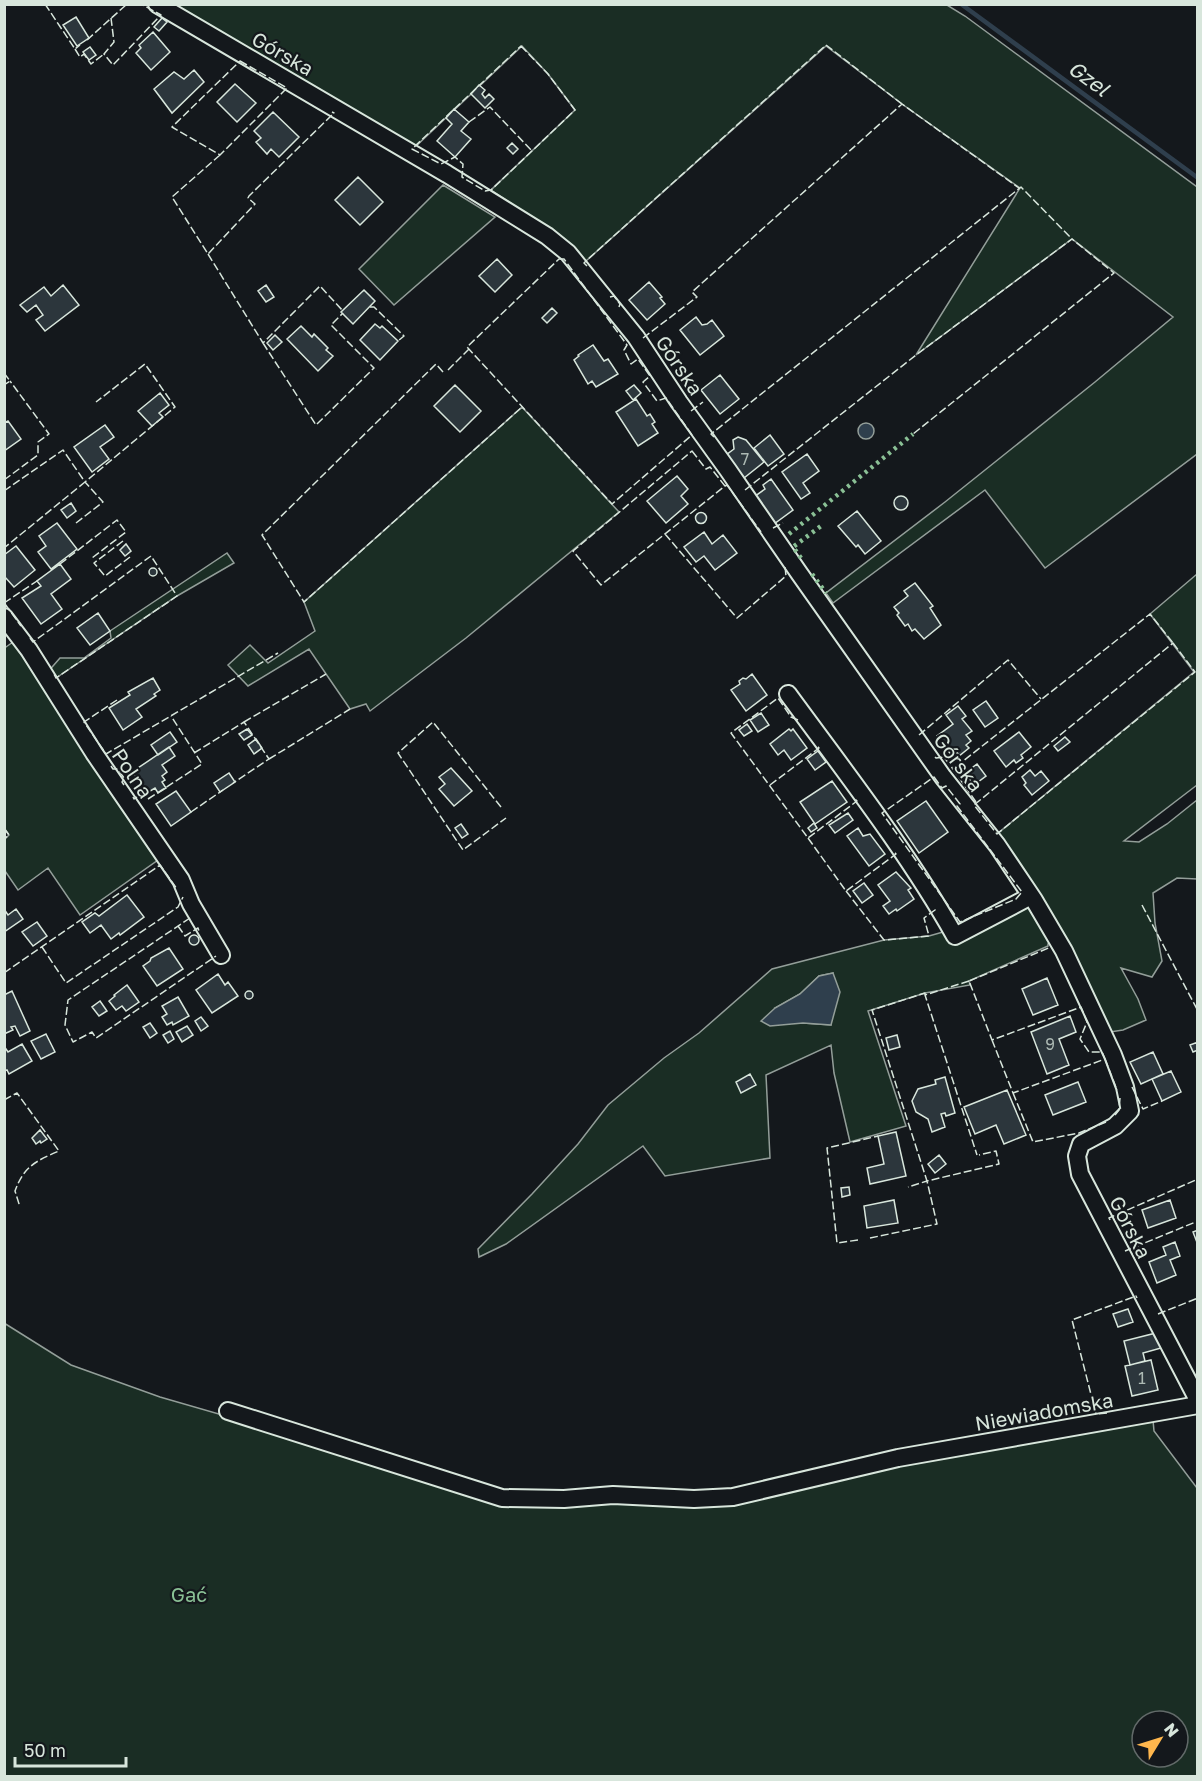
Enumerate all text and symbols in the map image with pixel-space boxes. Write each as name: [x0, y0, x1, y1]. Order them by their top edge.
street label: Górska: [248, 26, 318, 80]
water label: Gzel: [1063, 54, 1116, 102]
street label: Górska: [651, 331, 709, 399]
house number: 7: [741, 449, 749, 469]
street label: Górska: [929, 728, 989, 796]
street label: Polna: [108, 744, 158, 802]
house number: 9: [1045, 1034, 1055, 1054]
street label: Górska: [1105, 1192, 1157, 1262]
house number: 1: [1138, 1368, 1146, 1388]
street label: Niewiadomska: [973, 1387, 1115, 1435]
park label: Gać: [171, 1582, 207, 1606]
north arrow: [1130, 1709, 1190, 1769]
text: N: [1160, 1719, 1183, 1741]
scale bar: [15, 1730, 126, 1768]
text: 50 m: [24, 1739, 66, 1761]

